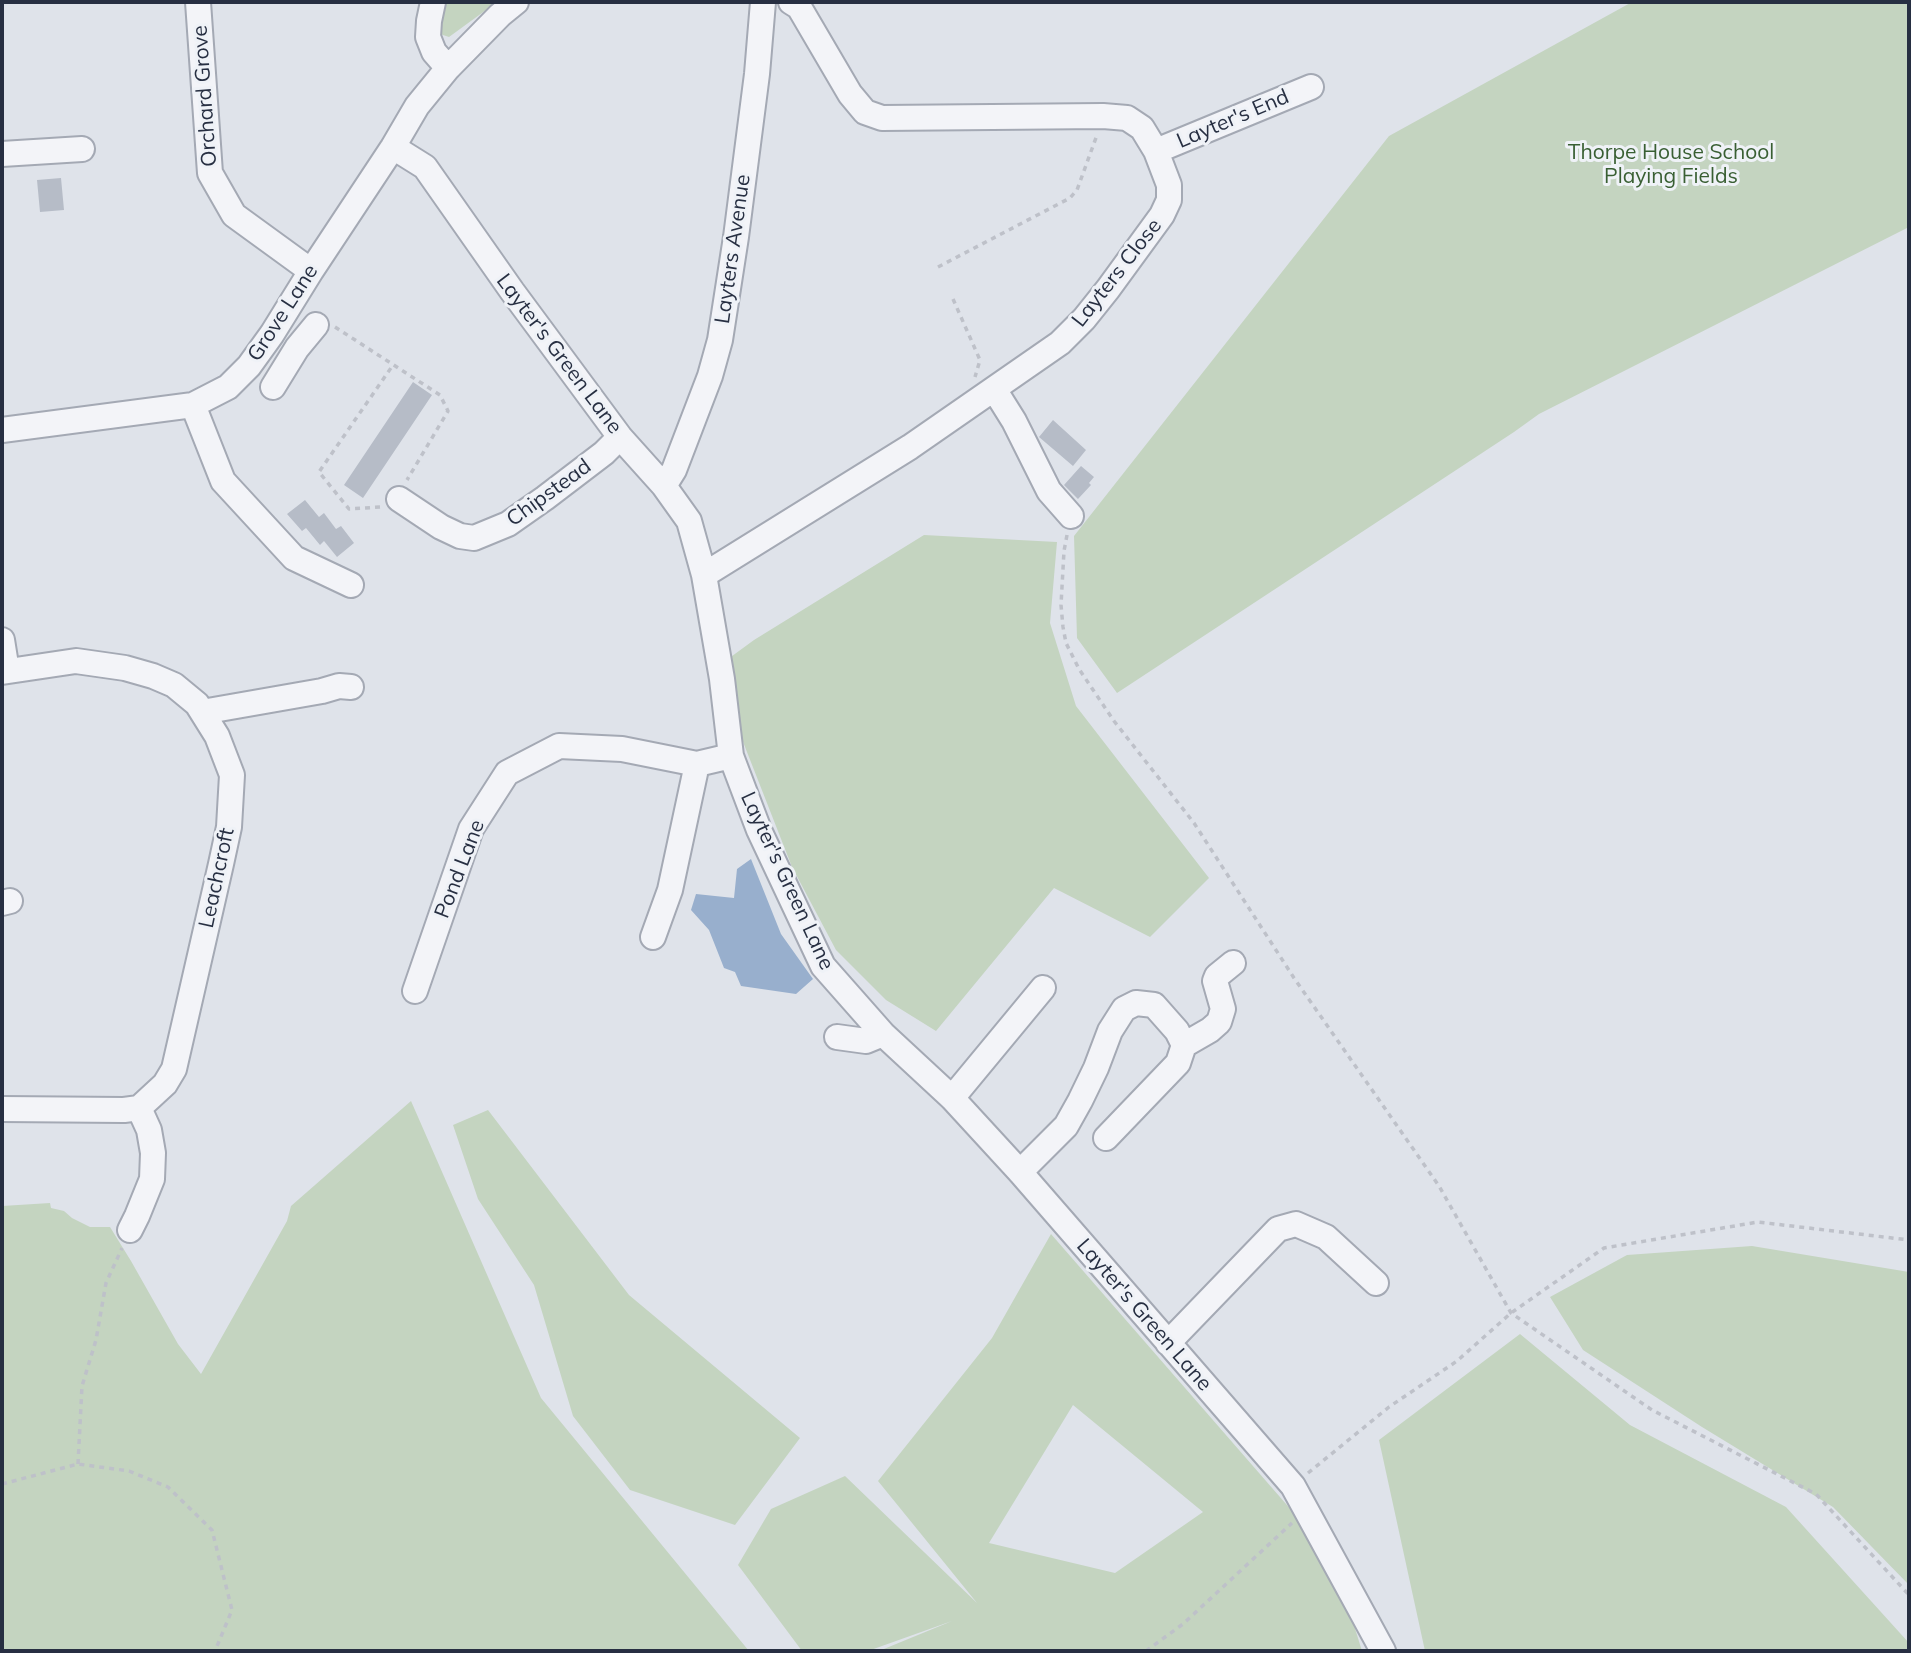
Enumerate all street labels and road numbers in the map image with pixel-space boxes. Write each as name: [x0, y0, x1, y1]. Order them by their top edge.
street label: Orchard Grove: [187, 24, 223, 168]
street label: Layter's End: [1173, 84, 1293, 154]
street label: Layters Avenue: [710, 173, 756, 325]
street label: Layters Close: [1067, 214, 1167, 332]
street label: Grove Lane: [242, 260, 324, 366]
street label: Layter's Green Lane: [491, 269, 627, 439]
street label: Chipstead: [502, 454, 596, 532]
street label: Layter's Green Lane: [735, 788, 839, 974]
street label: Pond Lane: [430, 816, 490, 922]
street label: Leachcroft: [194, 826, 240, 930]
street label: Layter's Green Lane: [1071, 1234, 1217, 1396]

